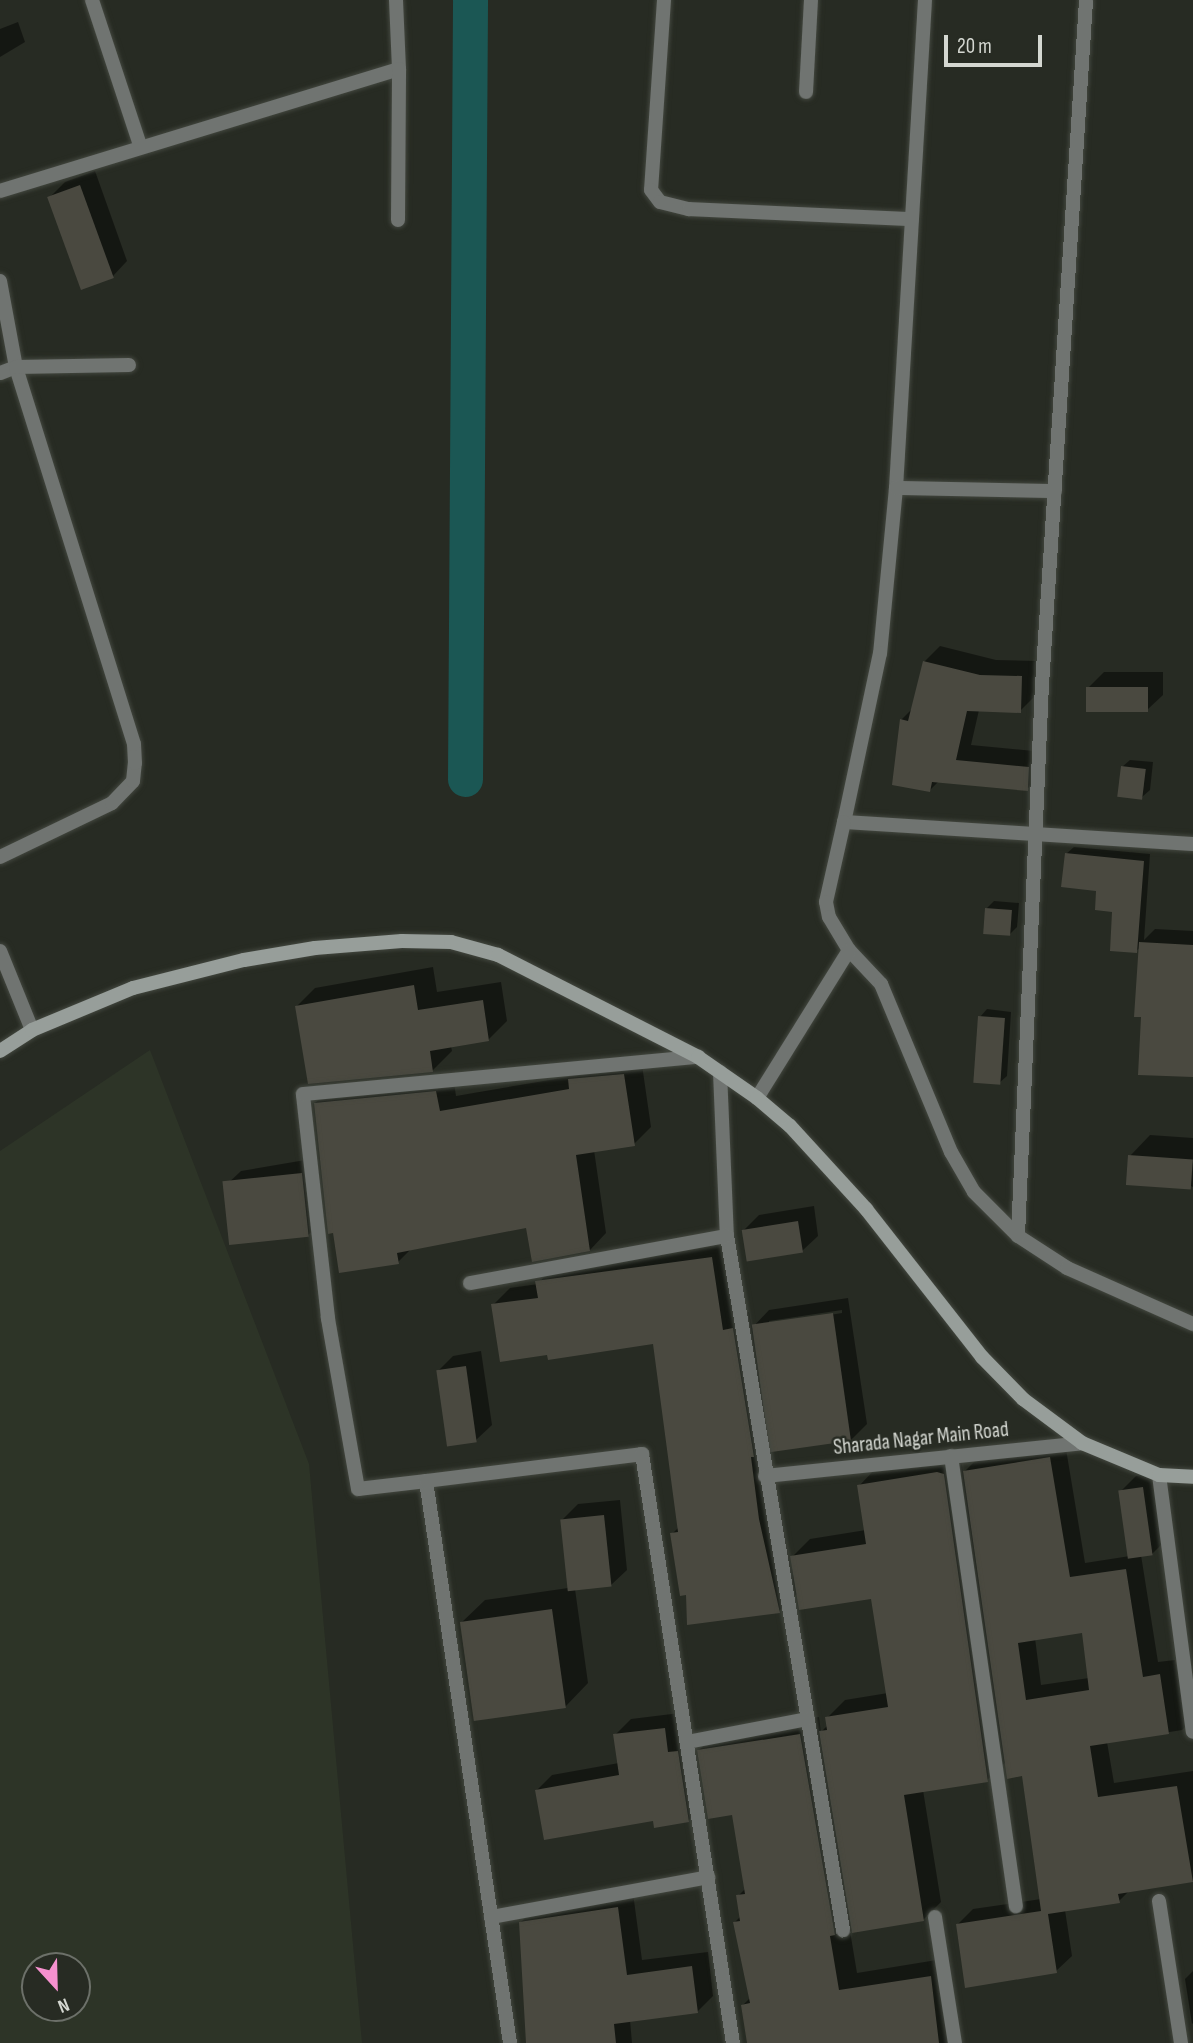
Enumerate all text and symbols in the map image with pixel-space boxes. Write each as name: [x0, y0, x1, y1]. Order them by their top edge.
scale bar: [948, 21, 1046, 65]
text: 20 m: [957, 34, 992, 59]
street label: Sharada Nagar Main Road: [832, 1417, 1010, 1461]
north arrow: [21, 1952, 91, 2022]
text: N: [54, 1993, 72, 2018]

